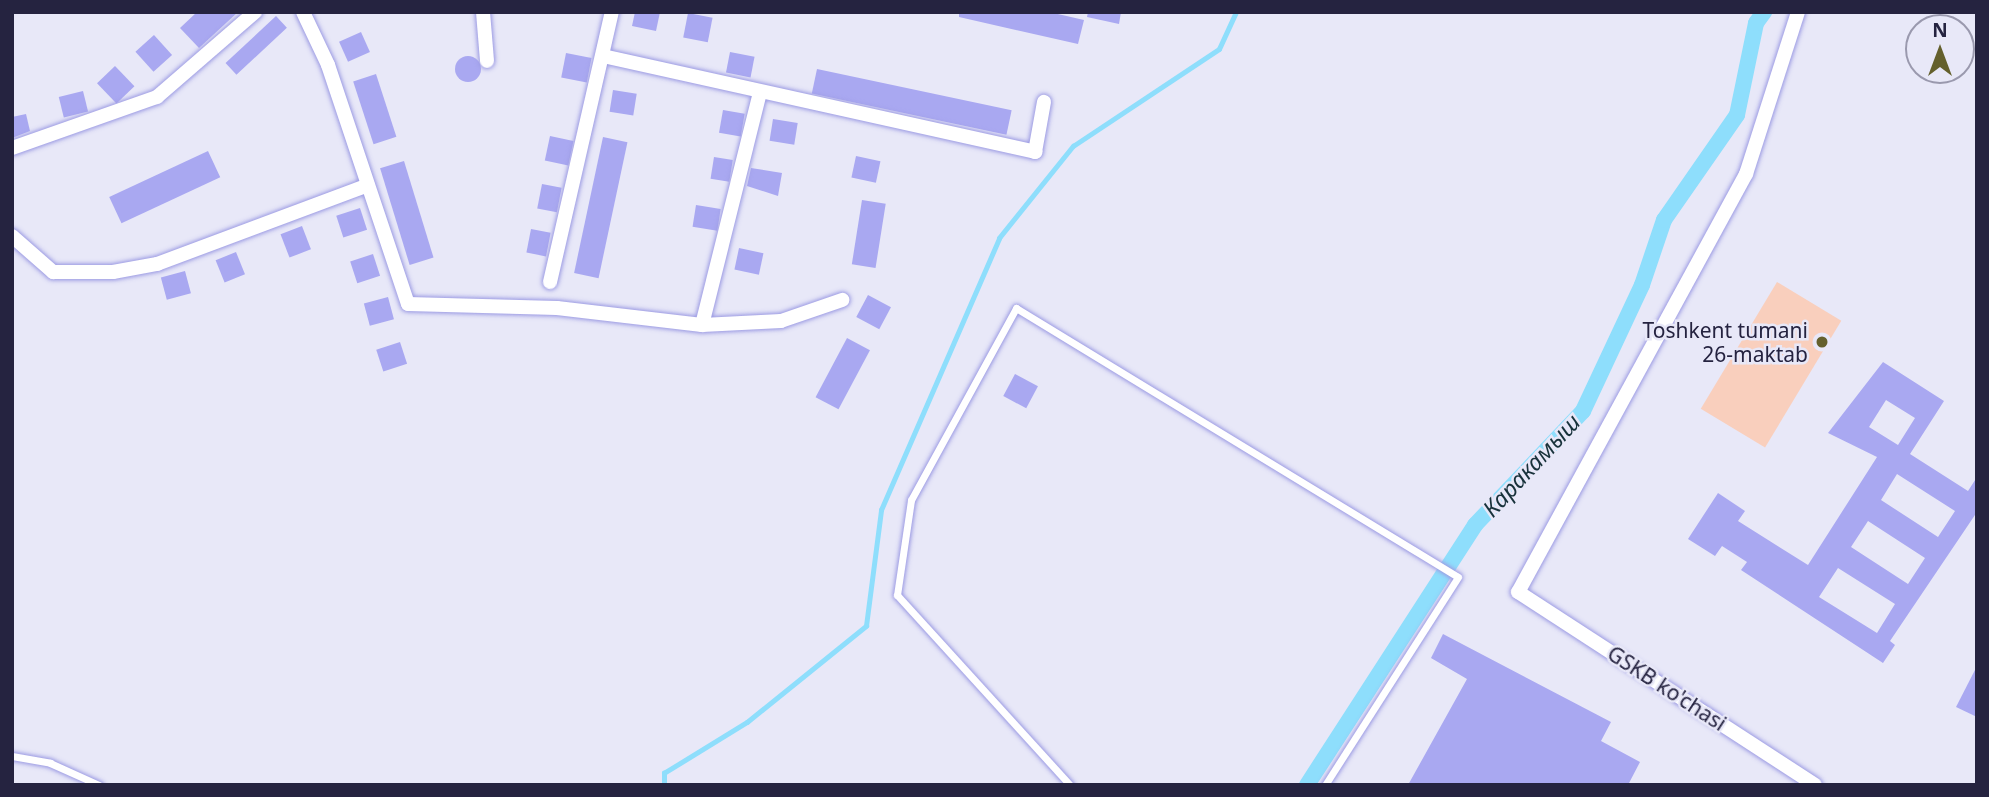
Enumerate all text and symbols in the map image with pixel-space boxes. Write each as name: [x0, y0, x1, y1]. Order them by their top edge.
north arrow: [1905, 14, 1975, 84]
text: N: [1932, 17, 1948, 43]
place label: Toshkent tumani 26-maktab: [1643, 317, 1808, 367]
marker: Toshkent tumani 26-maktab: [1814, 334, 1830, 350]
water label: Каракамыш: [1477, 408, 1585, 522]
street label: GSKB ko'chasi: [1603, 640, 1731, 736]

